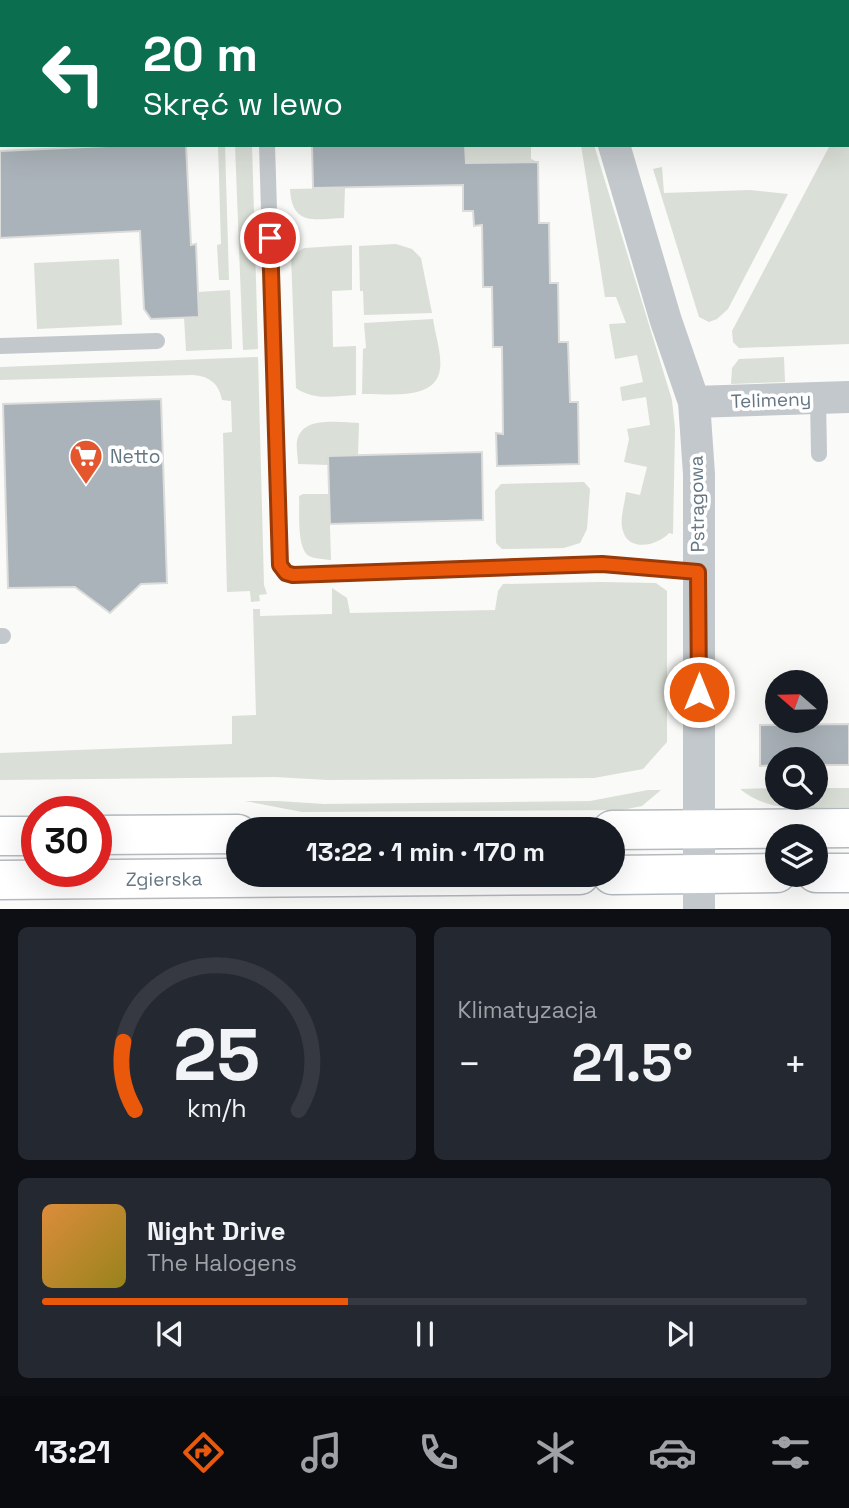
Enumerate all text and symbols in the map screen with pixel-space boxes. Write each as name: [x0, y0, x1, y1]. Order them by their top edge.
text: 20 m: [143, 23, 258, 85]
icon: left: [28, 28, 119, 119]
text: Skręć w lewo: [143, 84, 343, 124]
pin: [240, 208, 300, 268]
icon: arrive: [251, 219, 289, 257]
street label: Telimeny: [730, 386, 812, 414]
supermarket icon: Netto: [67, 437, 105, 486]
place label: Netto: [110, 444, 160, 469]
street label: Pstrągowa: [684, 455, 710, 553]
position arrow: [662, 655, 736, 729]
north arrow: [765, 670, 828, 733]
map controls: [765, 670, 828, 887]
button: search: [765, 747, 828, 810]
speed limit sign: 30: [21, 796, 112, 887]
button: layers: [765, 824, 828, 887]
text: 13:22 · 1 min · 170 m: [306, 835, 545, 869]
street label: Zgierska: [126, 866, 203, 891]
text: Klimatyzacja: [458, 995, 597, 1025]
text: 25: [173, 1008, 260, 1101]
text: 21.5°: [571, 1030, 693, 1096]
text: −: [458, 1040, 481, 1088]
text: +: [783, 1040, 807, 1088]
text: km/h: [187, 1091, 247, 1123]
text: Night Drive: [147, 1214, 285, 1248]
text: The Halogens: [147, 1248, 297, 1278]
icon: previous: [151, 1315, 189, 1353]
icon: pause: [406, 1315, 444, 1353]
icon: next: [661, 1315, 699, 1353]
icon: directions: [179, 1428, 228, 1477]
icon: music: [297, 1428, 346, 1477]
icon: phone: [414, 1428, 463, 1477]
icon: climate: [531, 1428, 580, 1477]
icon: car: [648, 1428, 697, 1477]
icon: filters: [766, 1428, 815, 1477]
text: 13:21: [34, 1432, 111, 1472]

